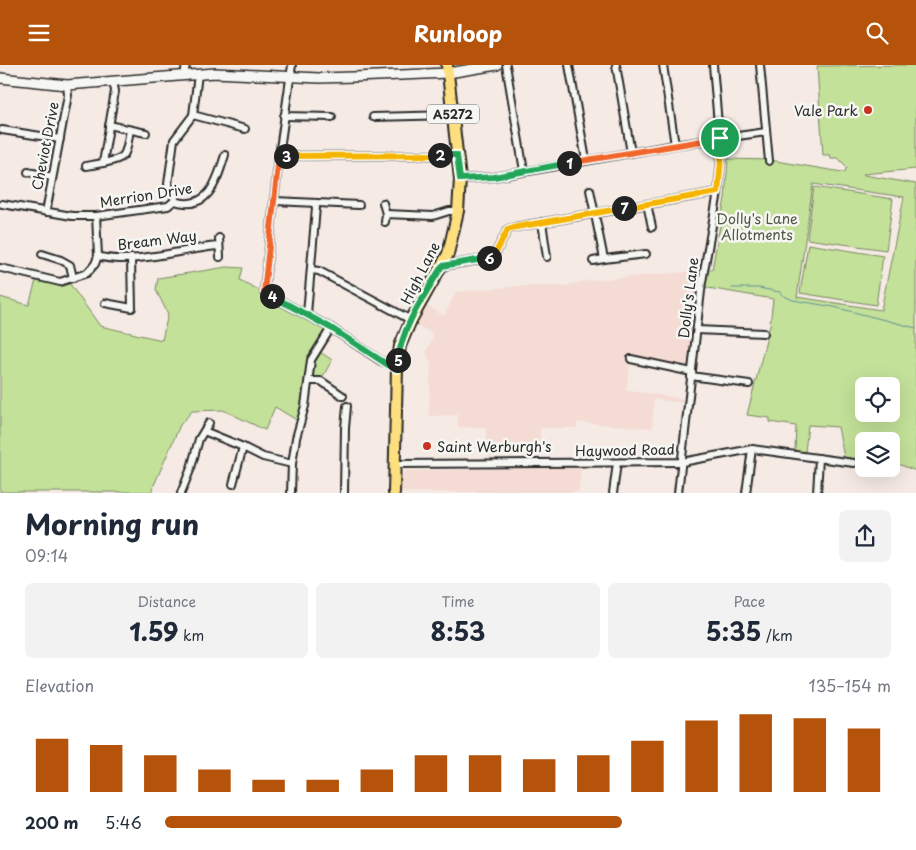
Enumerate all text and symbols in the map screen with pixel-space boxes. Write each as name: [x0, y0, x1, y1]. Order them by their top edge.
text: Runloop: [414, 16, 502, 49]
icon: menu: [25, 19, 53, 47]
icon: search: [863, 19, 891, 47]
street label: Cheviot Drive: [26, 100, 64, 192]
place label: Vale Park: [794, 100, 858, 121]
marker: Vale Park: [862, 104, 874, 116]
road number: A5272: [427, 105, 479, 124]
pin: [699, 117, 741, 159]
icon: arrive: [706, 124, 734, 152]
pin: 3: [274, 143, 298, 169]
pin: 2: [428, 143, 452, 167]
text: 2: [436, 145, 445, 166]
text: 3: [282, 146, 291, 167]
pin: 1: [556, 151, 582, 175]
text: 1: [566, 153, 573, 174]
street label: Merrion Drive: [98, 177, 194, 213]
pin: 7: [612, 195, 636, 221]
text: 7: [620, 198, 629, 219]
park label: Dolly's Lane Allotments: [716, 208, 798, 245]
street label: Bream Way: [116, 225, 198, 255]
street label: High Lane: [395, 238, 445, 308]
pin: 6: [476, 245, 502, 271]
text: 6: [485, 248, 494, 269]
street label: Dolly's Lane: [673, 256, 703, 340]
pin: 4: [260, 283, 284, 309]
text: 4: [268, 286, 277, 307]
pin: 5: [386, 347, 410, 373]
text: 5: [394, 350, 403, 371]
map controls: [855, 377, 900, 477]
button: locate: [855, 377, 900, 422]
button: layers: [855, 432, 900, 477]
place label: Saint Werburgh's: [437, 436, 551, 457]
street label: Haywood Road: [575, 439, 675, 461]
marker: Saint Werburgh's: [421, 440, 433, 452]
text: Morning run: [25, 502, 199, 545]
button: share: [839, 510, 891, 562]
text: 09:14: [25, 543, 68, 567]
text: Distance: [137, 591, 196, 612]
text: Time: [441, 591, 475, 612]
text: Pace: [734, 591, 765, 612]
text: 1.59: [129, 612, 179, 650]
text: 8:53: [431, 612, 485, 650]
text: 5:35: [706, 612, 761, 650]
text: km: [179, 625, 204, 646]
text: /km: [761, 625, 793, 646]
text: Elevation: [25, 673, 94, 697]
text: 135–154 m: [808, 673, 891, 697]
text: 200 m: [25, 810, 79, 834]
text: 5:46: [105, 810, 142, 834]

